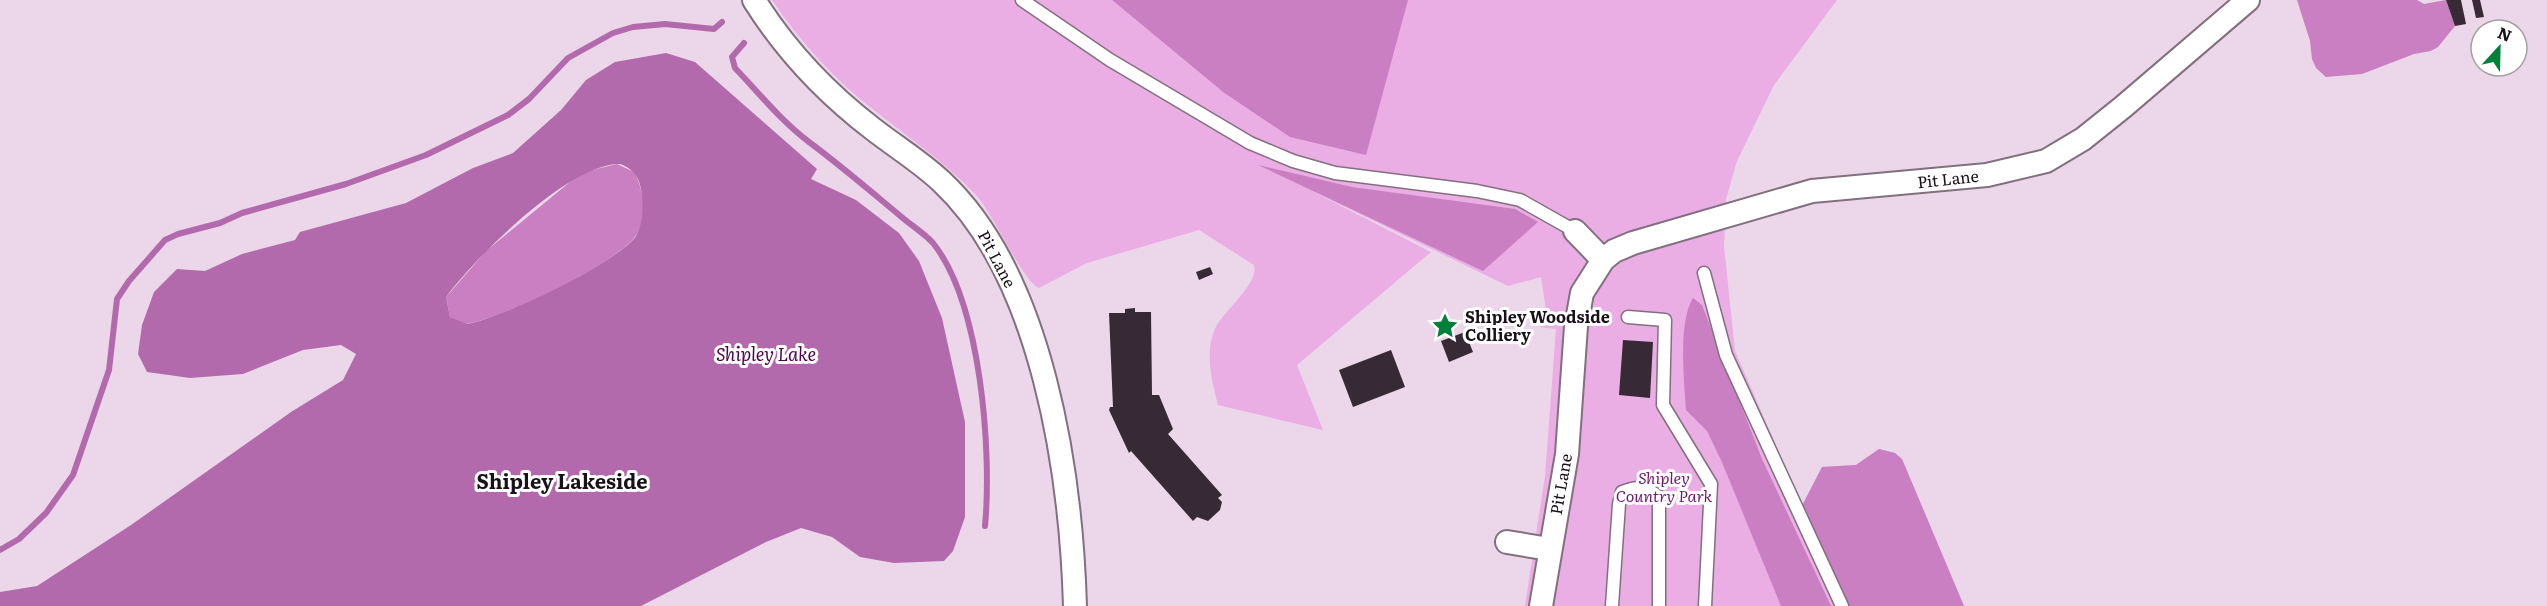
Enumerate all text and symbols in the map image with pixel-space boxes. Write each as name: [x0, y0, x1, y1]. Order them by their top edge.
north arrow: [2469, 18, 2529, 78]
text: N: [2494, 20, 2516, 47]
street label: Pit Lane: [1916, 163, 1980, 193]
street label: Pit Lane: [973, 226, 1023, 291]
place label: Shipley Woodside Colliery: [1465, 304, 1610, 346]
place icon: Shipley Woodside Colliery: [1430, 311, 1460, 341]
water label: Shipley Lake: [716, 340, 816, 367]
street label: Pit Lane: [1543, 451, 1577, 516]
district label: Shipley Lakeside: [476, 465, 648, 495]
park label: Shipley Country Park: [1616, 465, 1712, 507]

